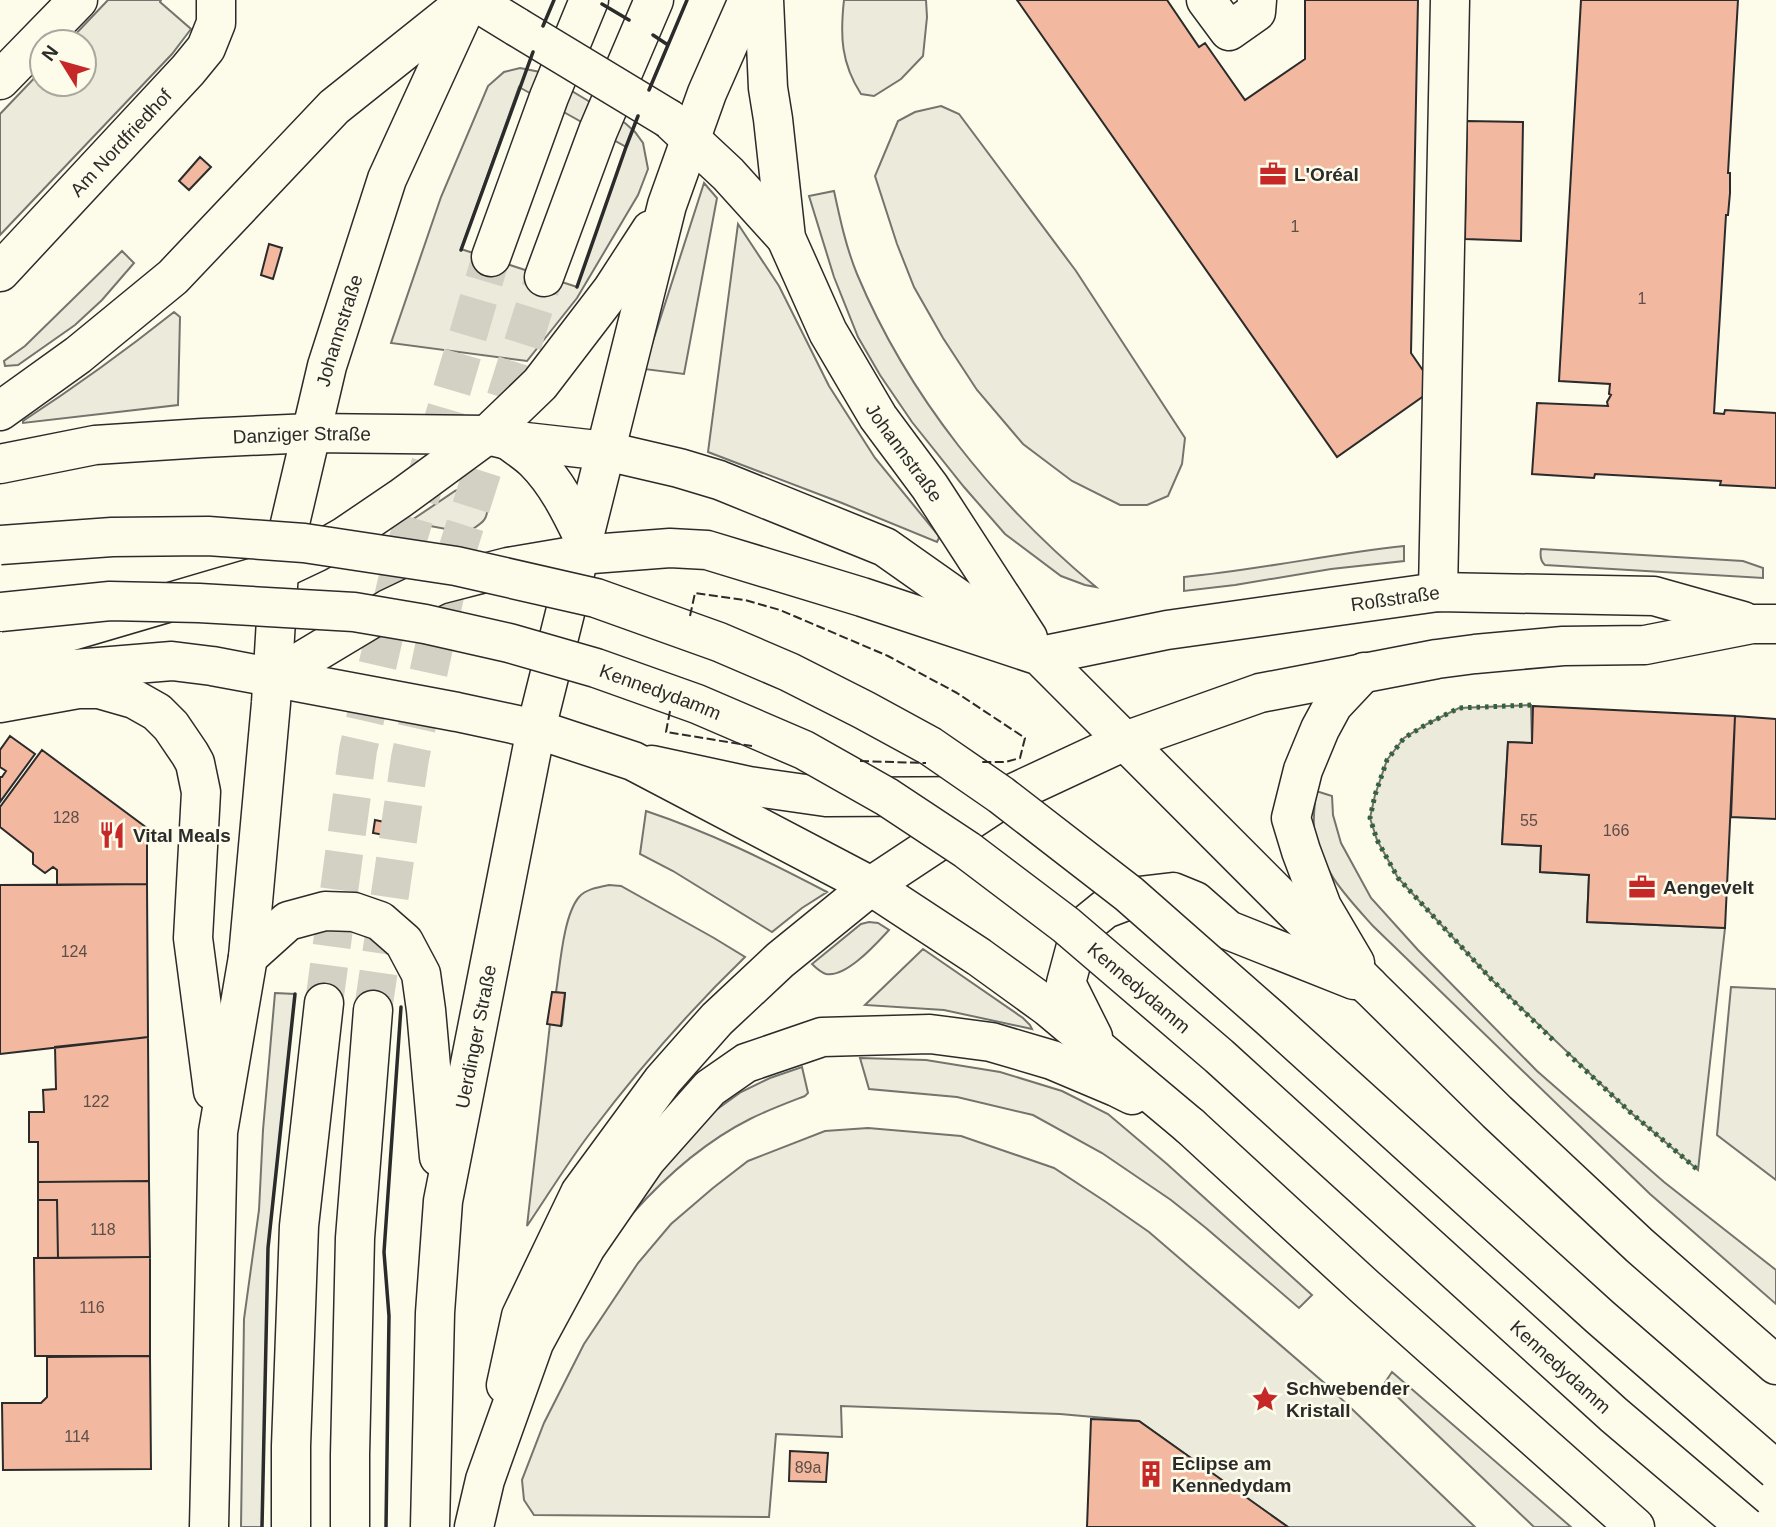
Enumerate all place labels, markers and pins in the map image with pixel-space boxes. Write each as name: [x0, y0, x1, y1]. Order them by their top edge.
office icon: L'Oréal: [1258, 159, 1288, 189]
place label: L'Oréal: [1294, 164, 1359, 185]
restaurant icon: Vital Meals: [97, 820, 127, 850]
place label: Vital Meals: [133, 825, 231, 846]
office icon: Aengevelt: [1627, 872, 1657, 902]
place label: Aengevelt: [1663, 877, 1754, 898]
place label: Schwebender Kristall: [1286, 1378, 1410, 1421]
place icon: Schwebender Kristall: [1250, 1384, 1280, 1414]
place label: Eclipse am Kennedydam: [1172, 1453, 1291, 1496]
building icon: Eclipse am Kennedydam: [1136, 1459, 1166, 1489]

